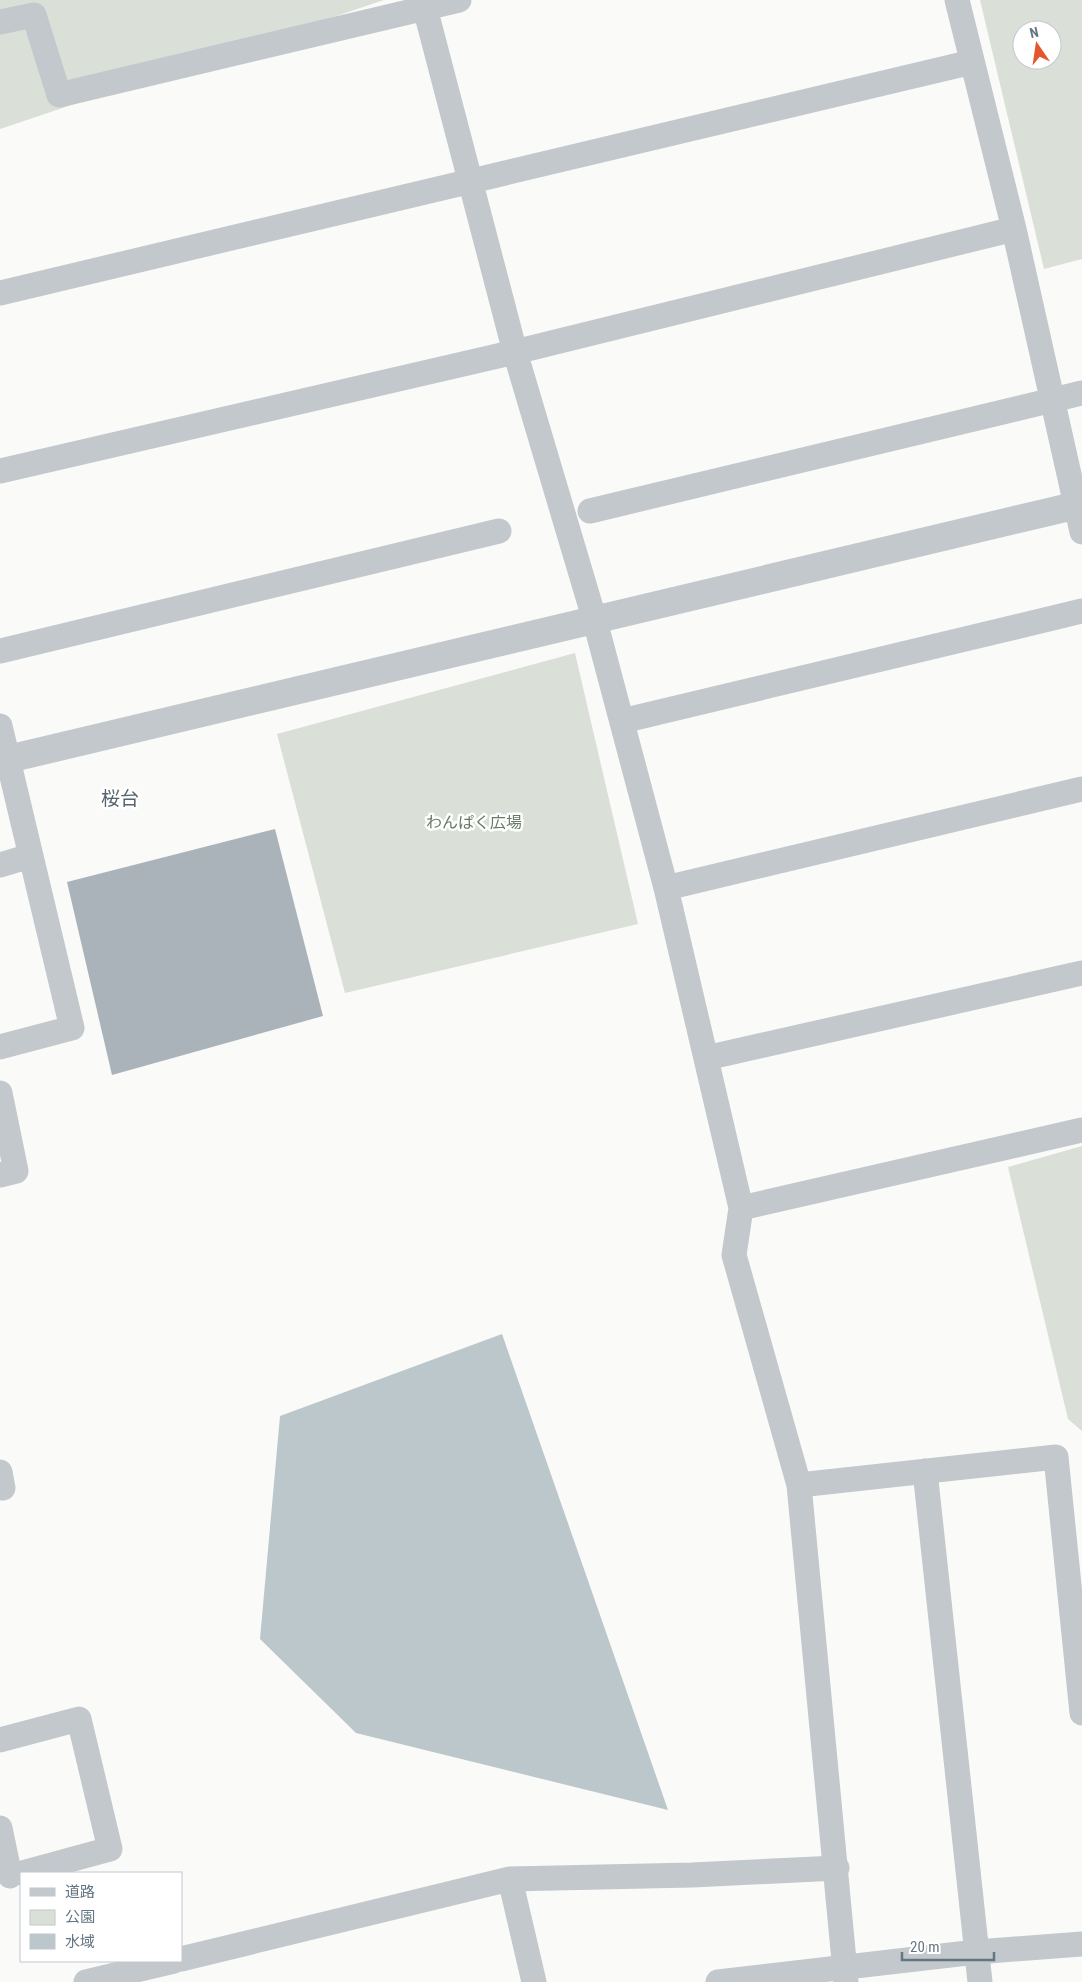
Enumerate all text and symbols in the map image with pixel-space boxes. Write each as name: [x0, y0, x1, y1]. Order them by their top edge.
north arrow: [1012, 20, 1062, 70]
text: N: [1028, 24, 1040, 41]
district label: 桜台: [101, 787, 139, 810]
park label: わんぱく広場: [426, 813, 522, 832]
legend: [20, 1872, 182, 1962]
text: 道路: [65, 1883, 95, 1901]
text: 公園: [65, 1908, 95, 1926]
scale bar: [902, 1930, 994, 1962]
text: 水域: [65, 1933, 95, 1951]
text: 20 m: [910, 1938, 940, 1956]

